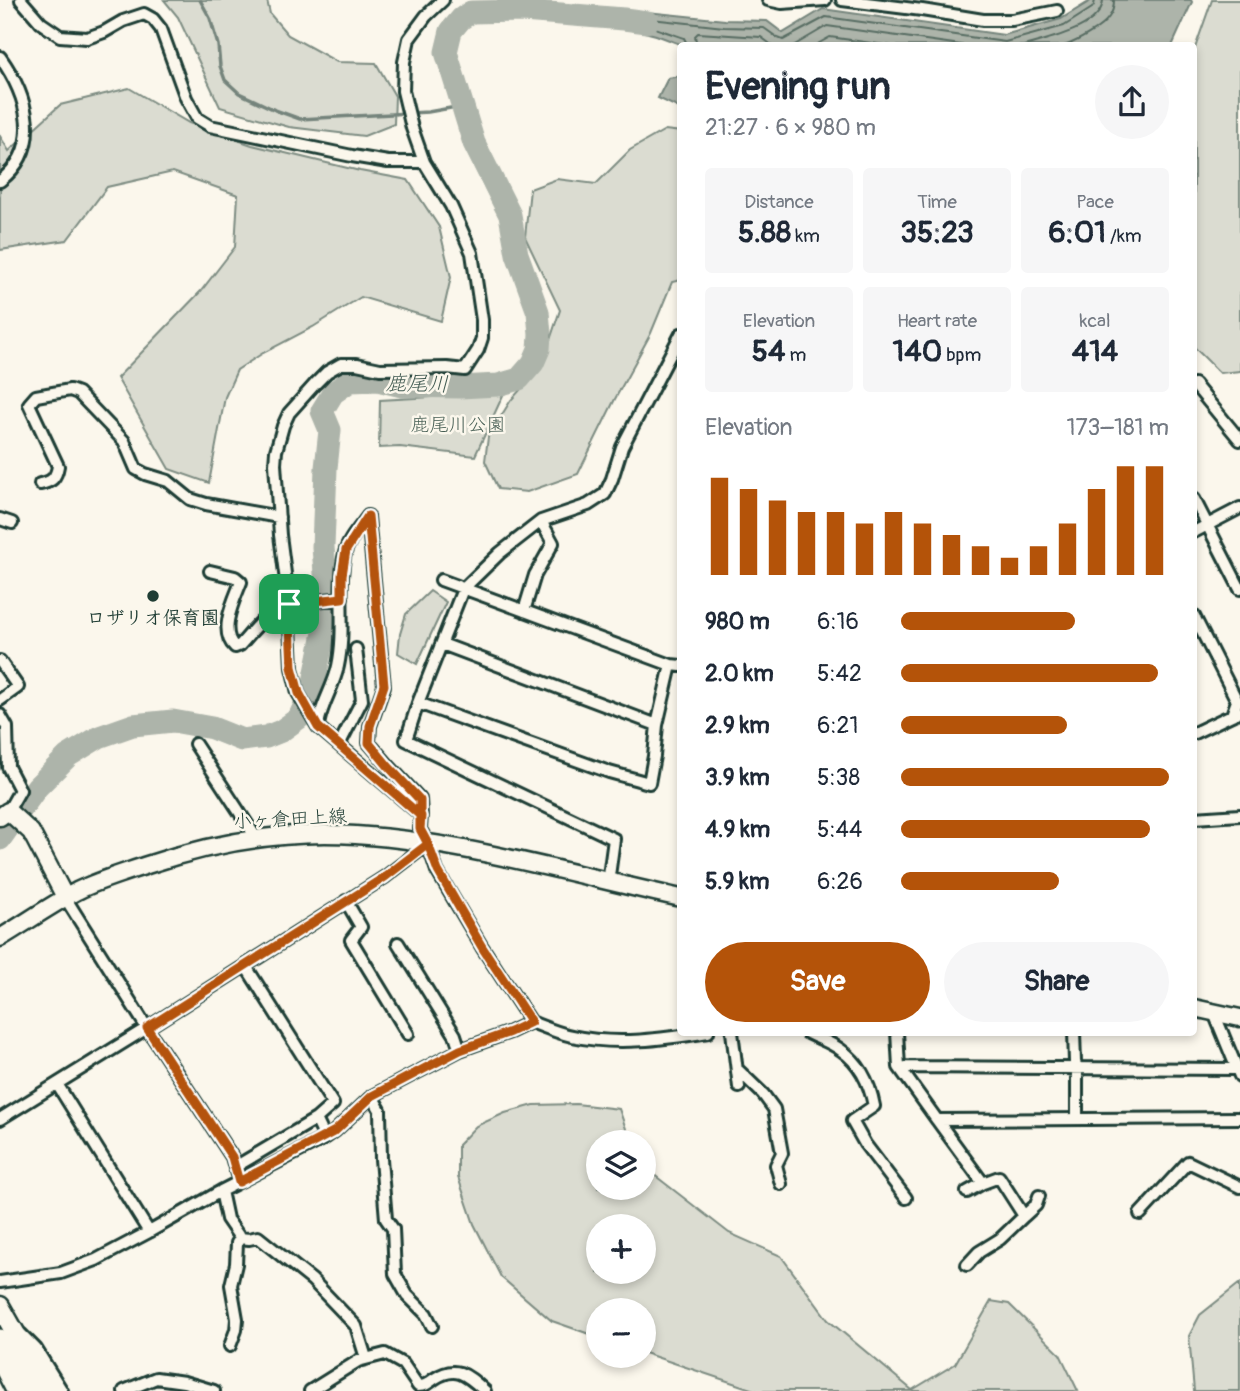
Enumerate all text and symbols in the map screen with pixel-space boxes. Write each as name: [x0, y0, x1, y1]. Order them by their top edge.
text: Evening run: [705, 63, 891, 111]
button: share: [1095, 65, 1169, 139]
text: 21:27 · 6 × 980 m: [705, 113, 876, 142]
text: Distance: [744, 190, 814, 214]
text: Time: [917, 190, 957, 214]
text: Pace: [1076, 190, 1114, 214]
text: 5.88: [738, 214, 791, 251]
text: 35:23: [900, 214, 974, 251]
text: 6:01: [1048, 214, 1106, 251]
text: km: [791, 224, 820, 248]
text: /km: [1106, 224, 1142, 248]
text: Elevation: [743, 309, 815, 333]
text: Heart rate: [897, 309, 977, 333]
text: kcal: [1080, 309, 1110, 333]
text: 54: [752, 333, 785, 370]
text: 140: [893, 333, 942, 370]
text: 414: [1072, 333, 1118, 370]
text: m: [785, 343, 806, 367]
text: bpm: [942, 343, 981, 367]
water label: 鹿尾川: [385, 370, 449, 398]
park label: 鹿尾川公園: [410, 413, 506, 437]
text: Elevation: [705, 413, 793, 442]
text: 173–181 m: [1066, 413, 1169, 442]
pin: [259, 574, 319, 634]
icon: arrive: [270, 585, 308, 623]
marker: ロザリオ保育園: [145, 588, 161, 604]
place label: ロザリオ保育園: [86, 606, 220, 630]
text: 980 m: [705, 607, 770, 636]
text: 6:16: [817, 607, 859, 636]
text: 2.0 km: [705, 659, 774, 688]
text: 5:42: [817, 659, 862, 688]
text: 2.9 km: [705, 711, 770, 740]
text: 6:21: [817, 711, 858, 740]
text: 3.9 km: [705, 763, 770, 792]
text: 5:38: [817, 763, 860, 792]
street label: 小ヶ倉田上線: [232, 804, 348, 834]
text: 4.9 km: [705, 815, 770, 844]
text: 5:44: [817, 815, 862, 844]
text: 5.9 km: [705, 867, 769, 896]
text: 6:26: [817, 867, 863, 896]
button: Save: [705, 942, 930, 1022]
button: Share: [944, 942, 1169, 1022]
map controls: [586, 1130, 656, 1368]
button: layers: [586, 1130, 656, 1200]
button: +: [586, 1214, 656, 1284]
button: −: [586, 1298, 656, 1368]

